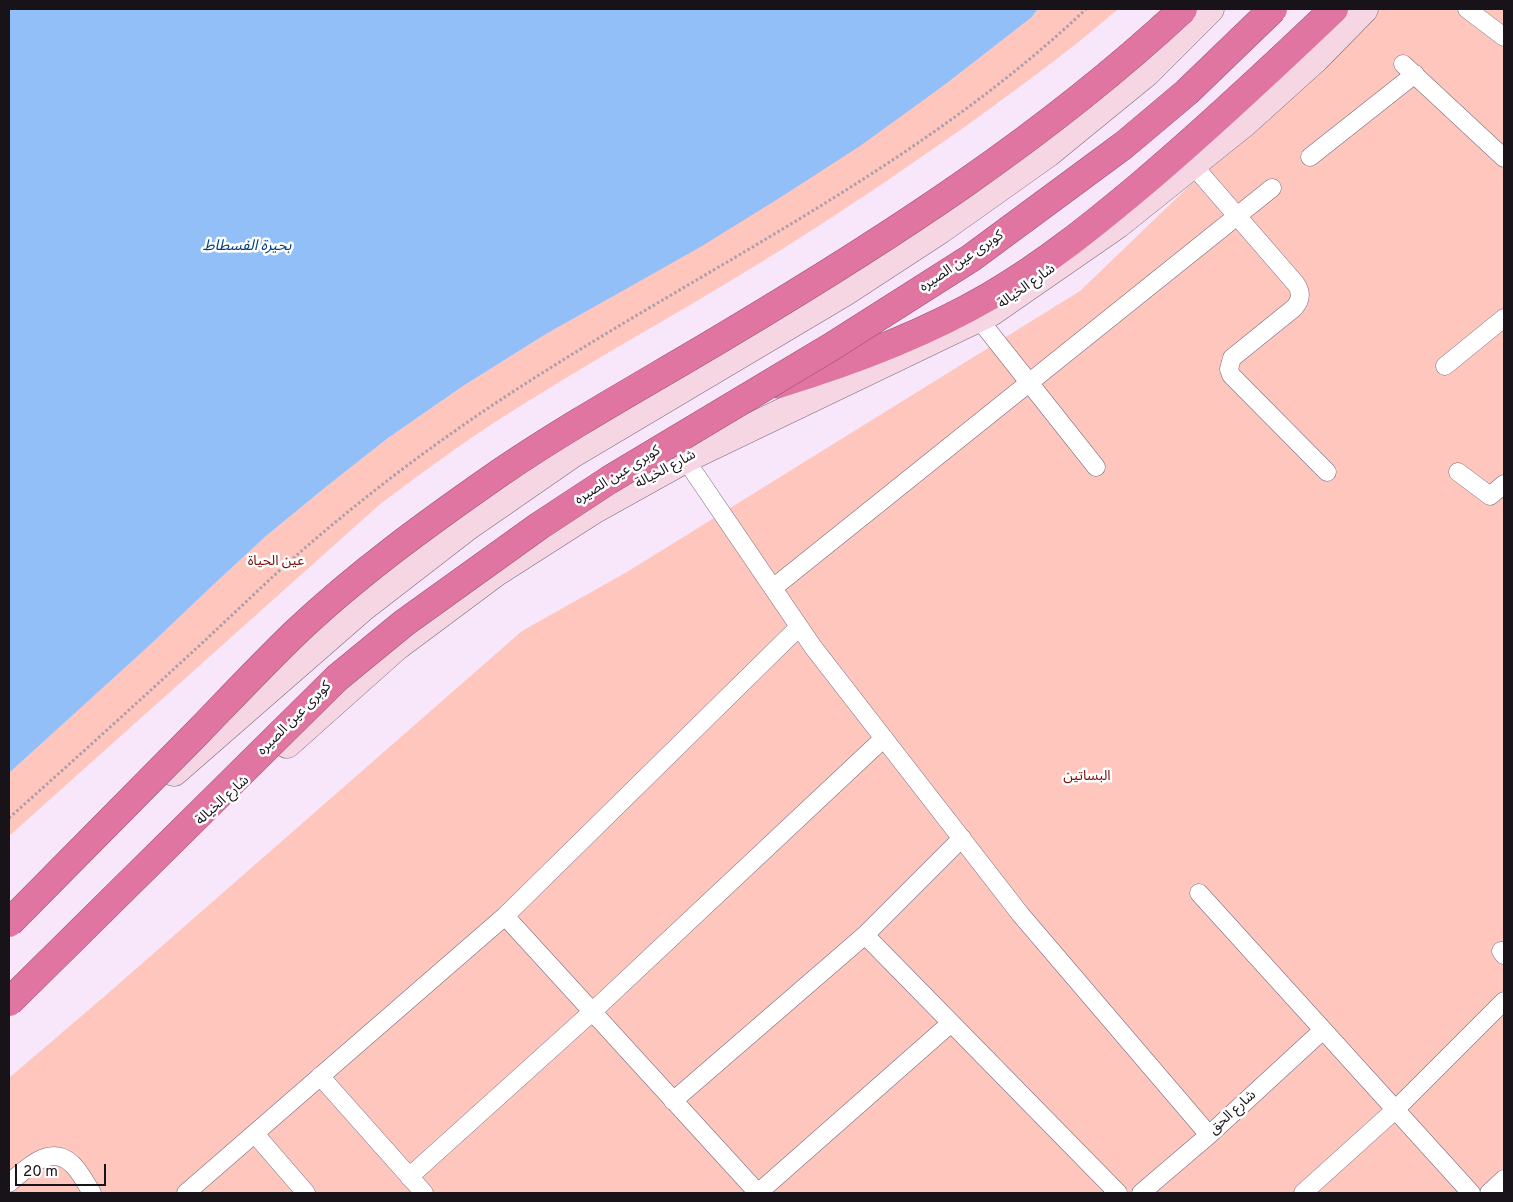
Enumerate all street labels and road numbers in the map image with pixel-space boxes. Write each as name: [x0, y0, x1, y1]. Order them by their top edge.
street label: كوبرى عين الصيره: [917, 228, 1007, 296]
street label: شارع الخيالة: [995, 261, 1059, 313]
street label: كوبرى عين الصيره: [572, 443, 664, 509]
street label: شارع الخيالة: [633, 447, 699, 493]
street label: كوبرى عين الصيره: [255, 679, 335, 759]
street label: شارع الخيالة: [193, 773, 253, 829]
street label: شارع الحق: [1206, 1087, 1260, 1139]

